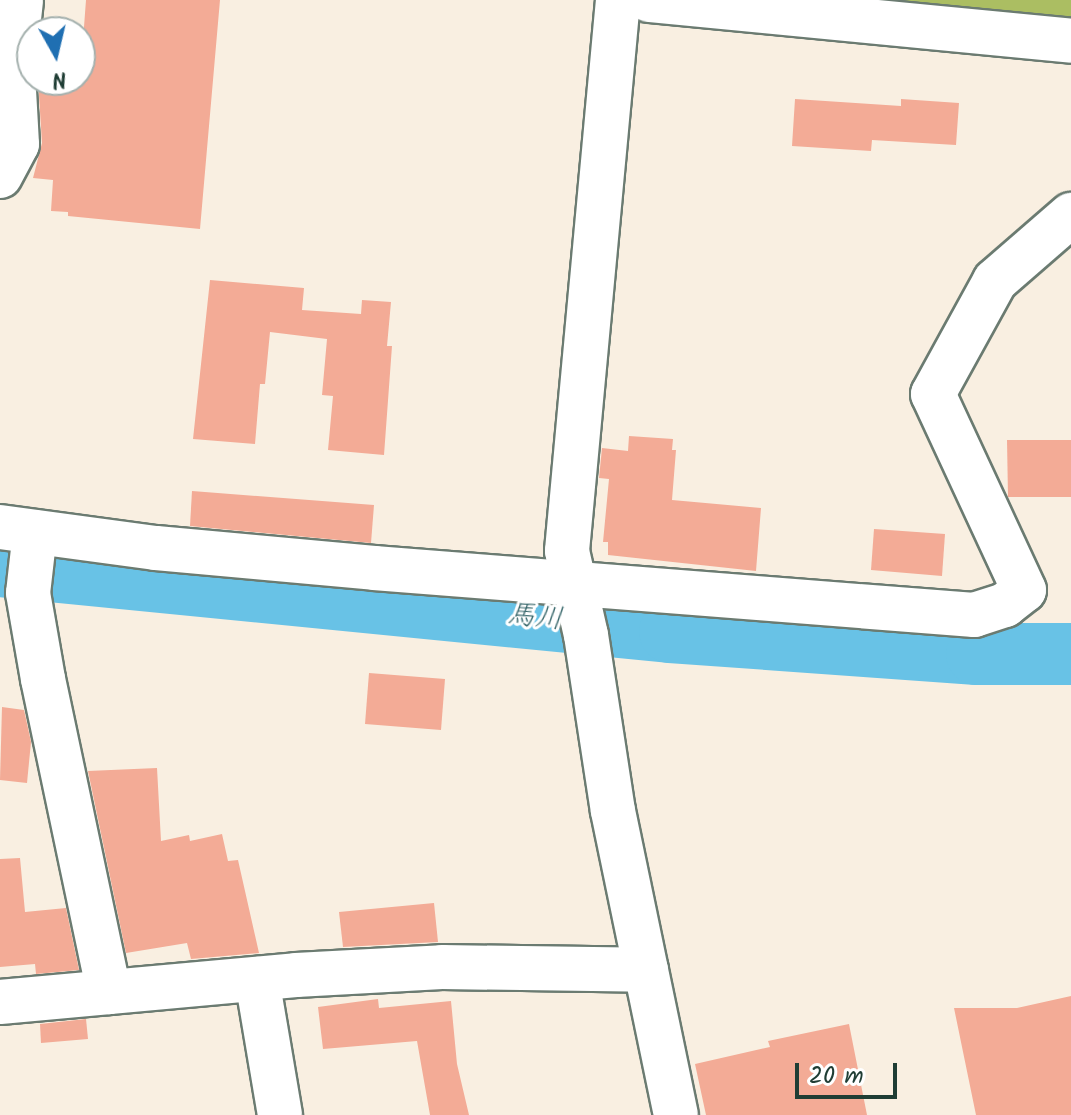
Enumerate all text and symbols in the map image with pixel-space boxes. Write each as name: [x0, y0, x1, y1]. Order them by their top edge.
north arrow: [16, 16, 96, 96]
text: N: [50, 60, 68, 97]
water label: 馬川: [505, 598, 565, 638]
scale bar: [799, 1047, 901, 1097]
text: 20 m: [809, 1057, 864, 1096]

